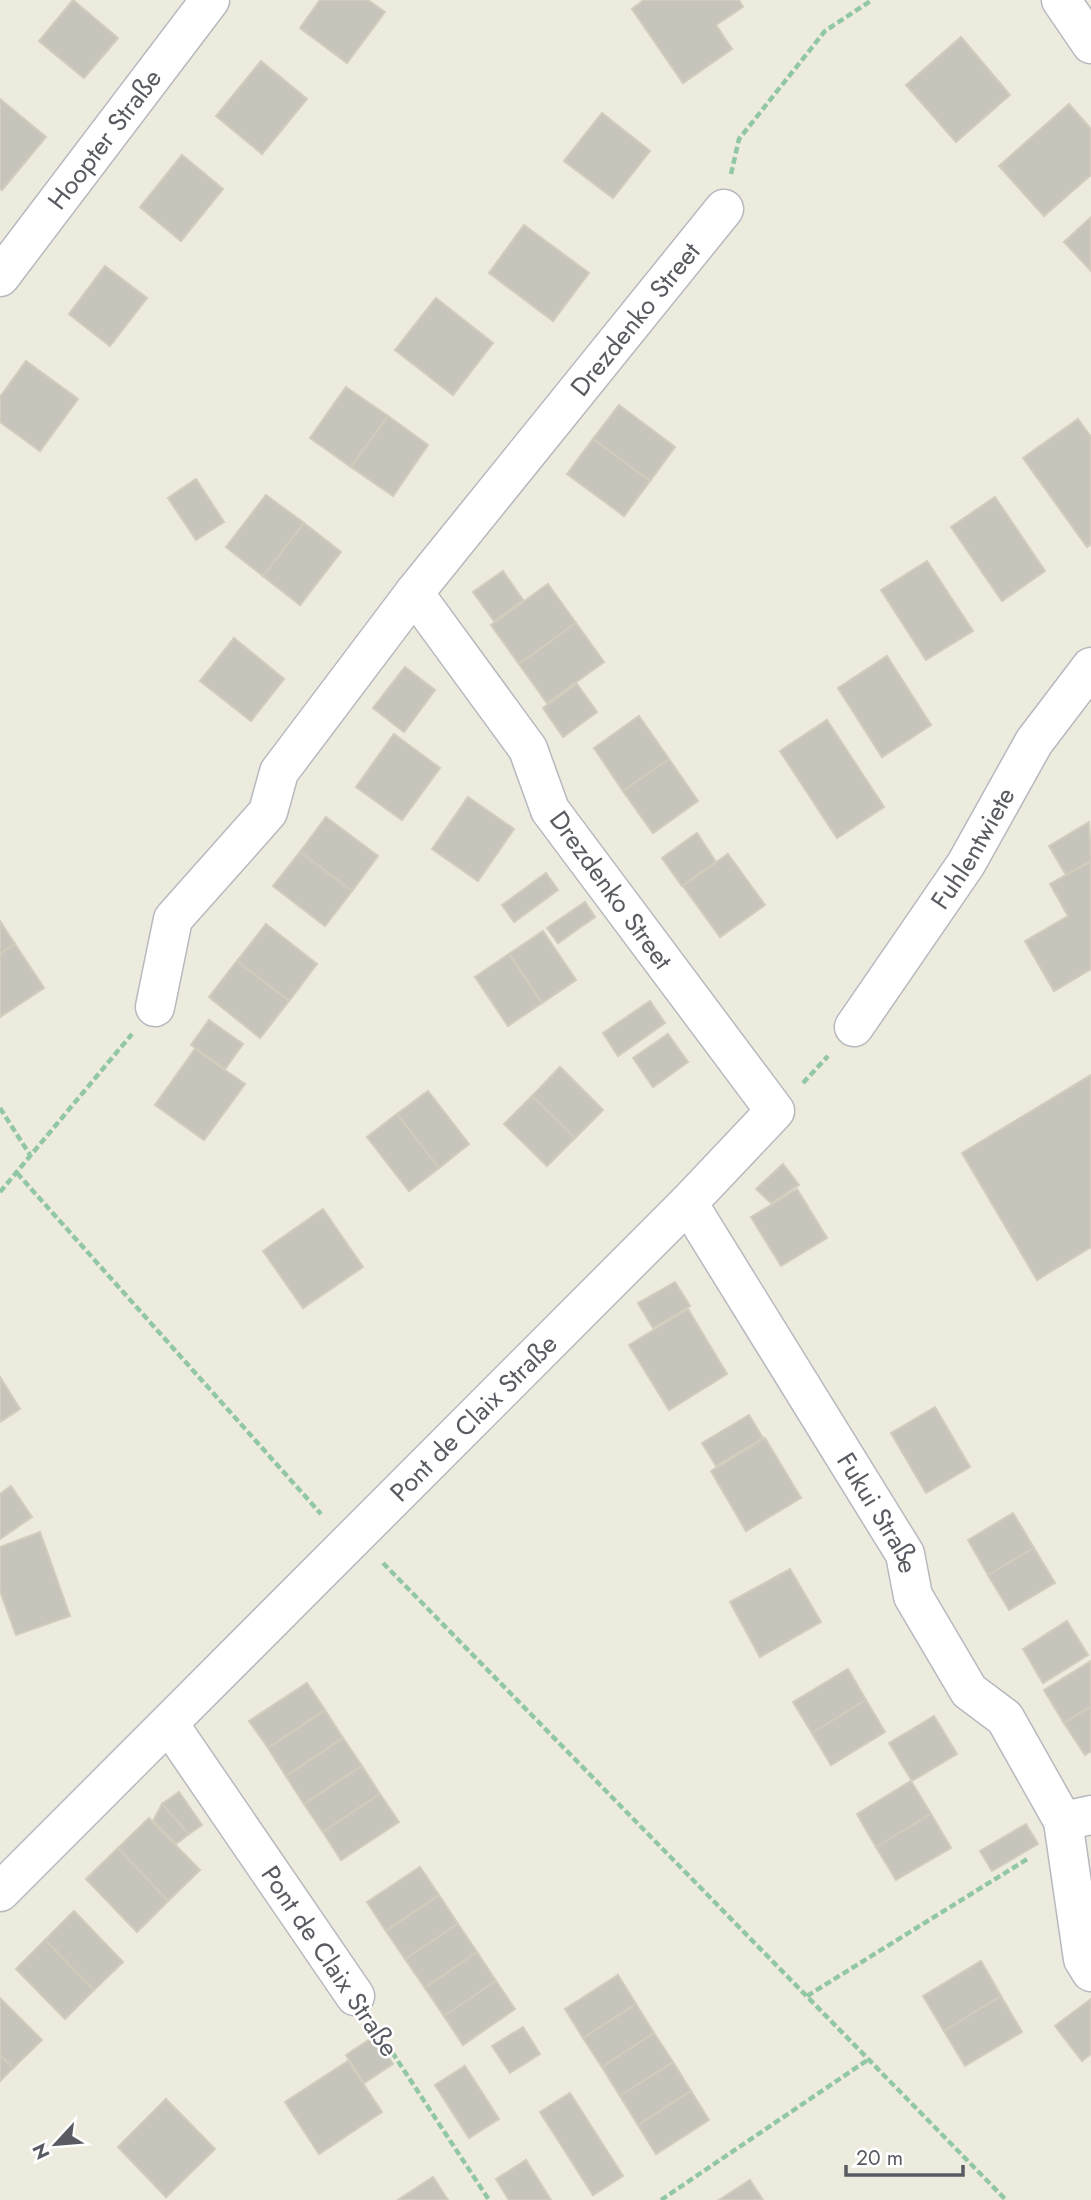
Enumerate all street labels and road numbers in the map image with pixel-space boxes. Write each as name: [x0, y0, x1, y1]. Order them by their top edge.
street label: Hoopter Straße: [39, 61, 170, 218]
street label: Drezdenko Street: [561, 233, 709, 404]
street label: Fuhlentwiete: [921, 780, 1024, 917]
street label: Drezdenko Street: [540, 803, 682, 978]
street label: Pont de Claix Straße: [381, 1325, 566, 1510]
street label: Fukui Straße: [828, 1445, 927, 1576]
street label: Pont de Claix Straße: [252, 1858, 408, 2064]

